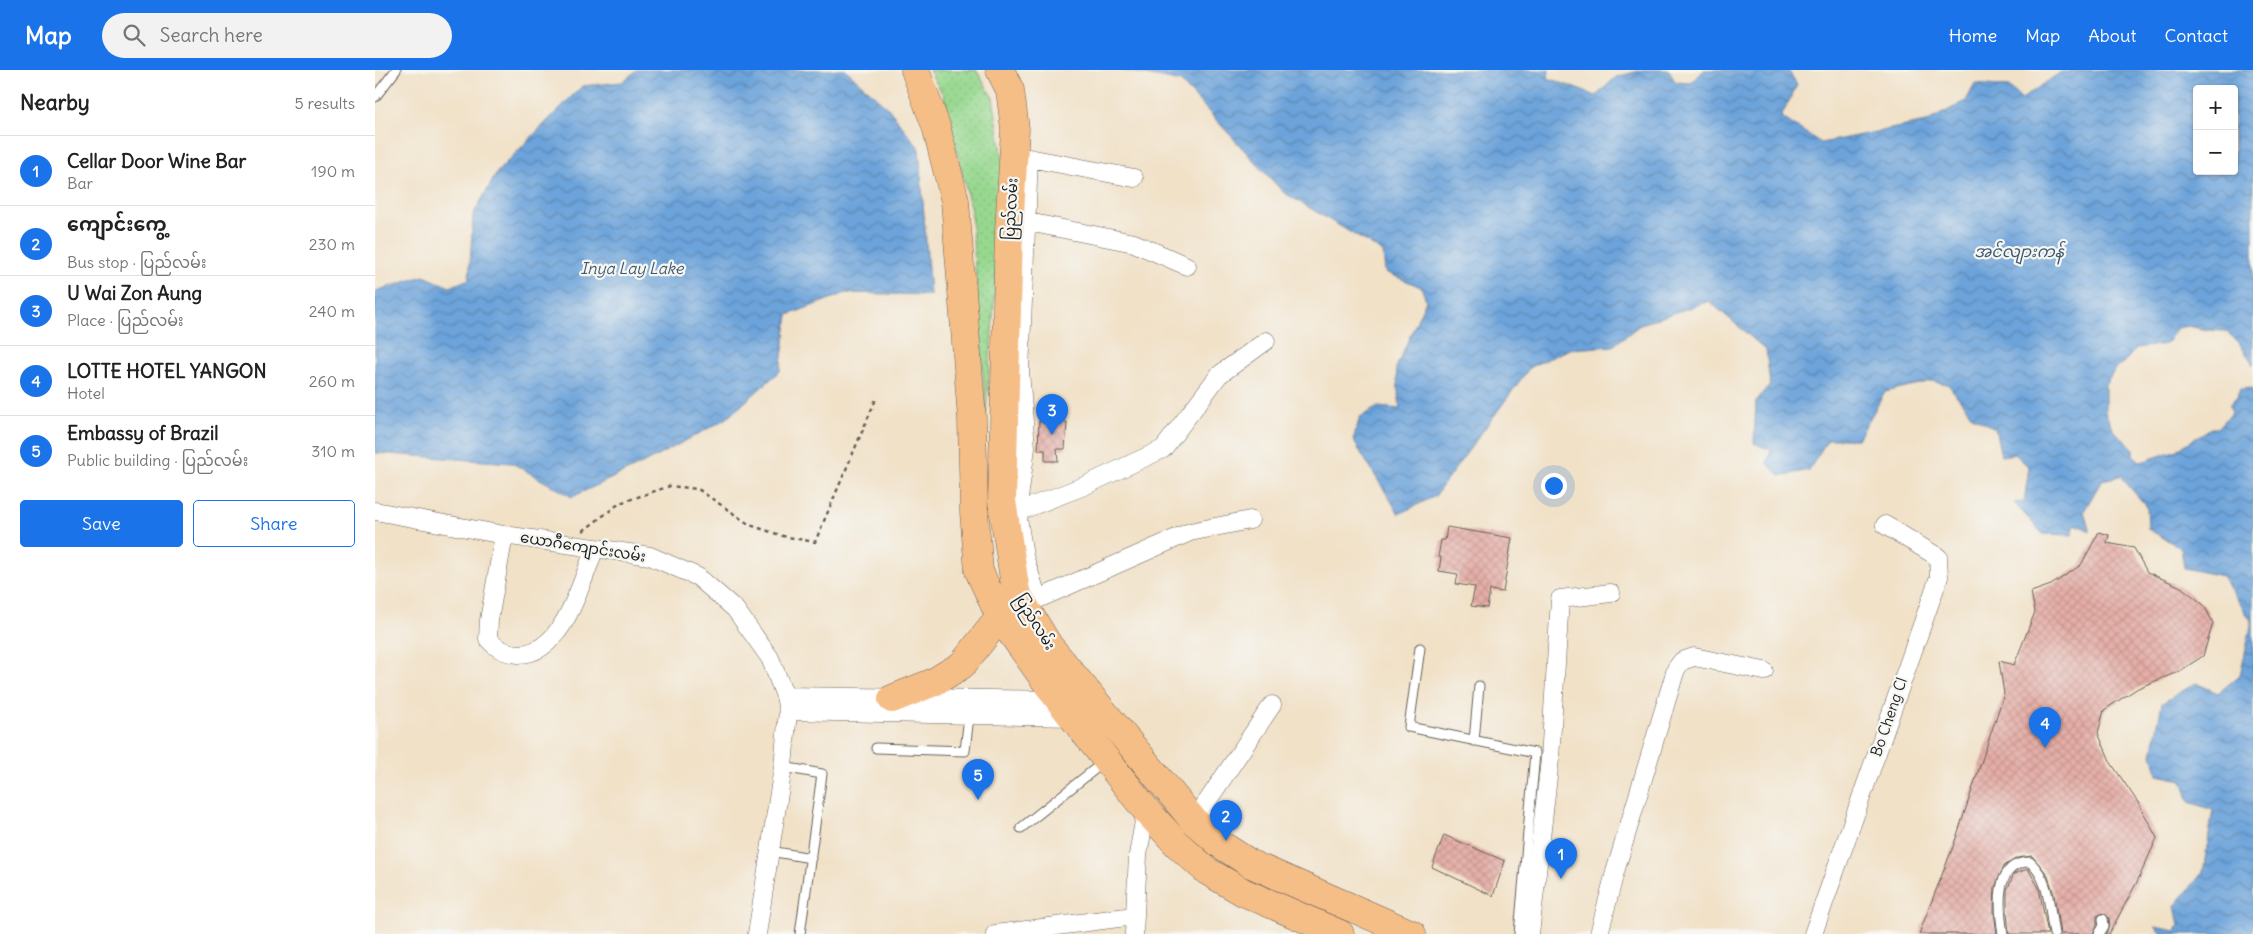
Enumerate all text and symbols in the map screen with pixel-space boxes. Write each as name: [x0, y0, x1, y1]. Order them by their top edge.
search box: [102, 13, 452, 58]
text: Map: [25, 20, 72, 50]
icon: search: [120, 21, 148, 49]
text: Search here: [160, 23, 263, 47]
text: Home: [1949, 24, 1997, 47]
text: Map: [2025, 24, 2060, 47]
text: About: [2088, 24, 2136, 47]
text: Contact: [2164, 24, 2228, 47]
map controls: [2193, 85, 2238, 175]
button: +: [2193, 85, 2238, 130]
text: Nearby: [20, 89, 90, 116]
text: 5 results: [294, 93, 355, 113]
button: −: [2193, 130, 2238, 175]
text: Cellar Door Wine Bar: [67, 149, 246, 173]
text: 1: [33, 161, 39, 181]
text: 190 m: [311, 161, 355, 181]
text: Bar: [67, 173, 93, 193]
street label: ပြည်လမ်း: [999, 177, 1025, 241]
text: ကျောင်းကွေ့: [67, 212, 167, 236]
text: 2: [32, 234, 40, 254]
text: 230 m: [309, 234, 355, 254]
water label: အင်လျားကန်: [1974, 240, 2066, 265]
text: Bus stop · ပြည်လမ်း: [67, 252, 206, 272]
water label: Inya Lay Lake: [580, 258, 685, 278]
text: U Wai Zon Aung: [67, 281, 202, 305]
text: 3: [31, 301, 41, 321]
text: 240 m: [309, 301, 355, 321]
text: Place · ပြည်လမ်း: [67, 310, 184, 330]
text: LOTTE HOTEL YANGON: [67, 359, 267, 383]
text: 4: [31, 371, 41, 391]
text: 260 m: [309, 371, 355, 391]
text: Hotel: [67, 383, 105, 403]
pin: 3: [1036, 394, 1068, 435]
text: Embassy of Brazil: [67, 421, 218, 445]
text: 5: [31, 441, 41, 461]
text: 310 m: [311, 441, 355, 461]
text: Public building · ပြည်လမ်း: [67, 450, 248, 470]
your location: [1541, 473, 1567, 499]
button: Save: [20, 500, 183, 547]
button: Share: [193, 500, 355, 547]
street label: ယောဂီကျောင်းလမ်း: [518, 527, 647, 569]
street label: ပြည်လမ်း: [1008, 590, 1060, 655]
street label: Bo Cheng Cl: [1866, 675, 1911, 759]
pin: 4: [2029, 707, 2061, 748]
pin: 5: [962, 759, 994, 800]
pin: 2: [1210, 800, 1242, 841]
pin: 1: [1545, 838, 1577, 879]

